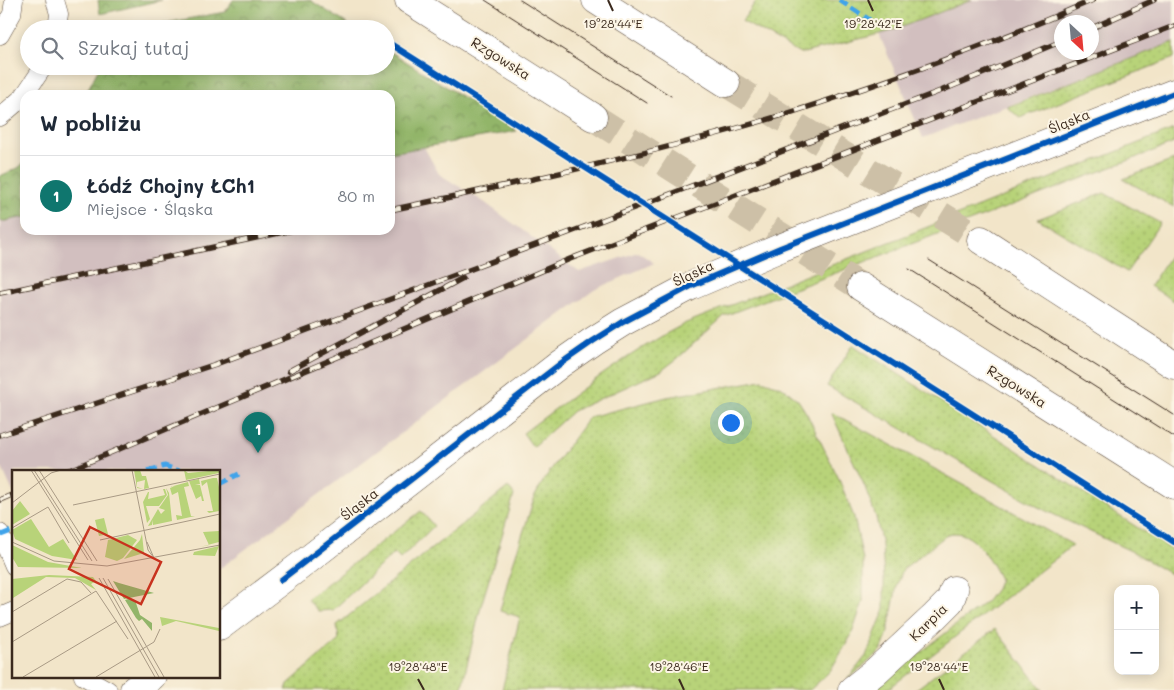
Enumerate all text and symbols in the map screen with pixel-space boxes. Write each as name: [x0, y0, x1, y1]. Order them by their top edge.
text: 19°28'44"E: [584, 15, 643, 31]
text: 19°28'42"E: [844, 15, 902, 31]
north arrow: [1054, 15, 1099, 60]
search box: [20, 20, 395, 75]
street label: Rzgowska: [468, 32, 534, 84]
icon: search: [38, 34, 66, 62]
text: Szukaj tutaj: [78, 35, 189, 60]
street label: Śląska: [1045, 104, 1093, 138]
text: W pobliżu: [40, 109, 141, 136]
text: Łódź Chojny ŁCh1: [87, 173, 255, 198]
text: 1: [52, 185, 60, 206]
text: 80 m: [338, 185, 375, 206]
text: Miejsce · Śląska: [87, 198, 213, 219]
street label: Śląska: [669, 255, 717, 291]
street label: Rzgowska: [984, 360, 1050, 412]
your location: [718, 410, 744, 436]
pin: 1: [242, 412, 274, 453]
inset map: [12, 470, 220, 678]
street label: Śląska: [336, 483, 382, 525]
map controls: [1114, 585, 1159, 675]
button: +: [1114, 585, 1159, 630]
street label: Karpia: [905, 599, 951, 645]
button: −: [1114, 630, 1159, 675]
text: 19°28'48"E: [388, 658, 448, 674]
text: 19°28'46"E: [649, 658, 709, 674]
text: 19°28'44"E: [910, 658, 969, 674]

